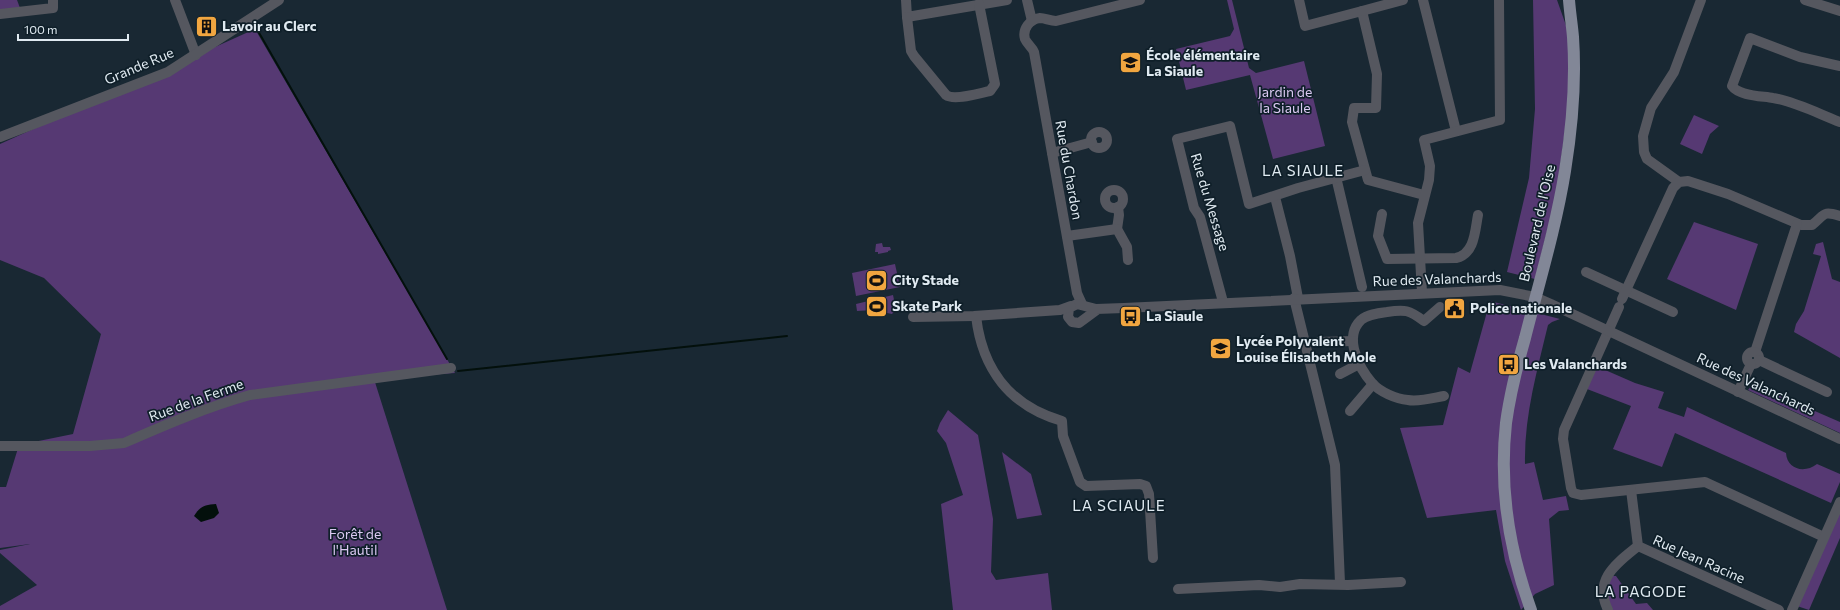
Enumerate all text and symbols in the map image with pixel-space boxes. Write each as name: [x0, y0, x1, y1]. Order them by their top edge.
building icon: Lavoir au Clerc: [193, 13, 219, 39]
scale bar: [18, 16, 128, 42]
place label: Lavoir au Clerc: [222, 17, 317, 34]
text: 100 m: [24, 22, 58, 36]
street label: Grande Rue: [102, 43, 176, 88]
place label: École élémentaire La Siaule: [1146, 46, 1260, 79]
school or university icon: École élémentaire La Siaule: [1117, 50, 1143, 76]
park label: Jardin de la Siaule: [1258, 83, 1312, 116]
street label: Rue du Chardon: [1052, 119, 1087, 221]
street label: Rue du Message: [1188, 151, 1233, 253]
district label: LA SIAULE: [1262, 161, 1344, 179]
street label: Boulevard de l'Oise: [1515, 163, 1558, 283]
sports icon: City Stade: [863, 267, 889, 293]
street label: Rue des Valanchards: [1372, 268, 1502, 289]
place label: City Stade: [892, 271, 959, 288]
sports icon: Skate Park: [863, 293, 889, 319]
public building icon: Police nationale: [1441, 295, 1467, 321]
place label: Skate Park: [892, 297, 962, 314]
place label: Police nationale: [1470, 299, 1572, 316]
bus stop icon: La Siaule: [1118, 303, 1144, 329]
place label: La Siaule: [1146, 307, 1203, 324]
place label: Lycée Polyvalent Louise Élisabeth Mole: [1236, 332, 1376, 365]
school or university icon: Lycée Polyvalent Louise Élisabeth Mole: [1207, 336, 1233, 362]
street label: Rue des Valanchards: [1694, 349, 1818, 418]
bus stop icon: Les Valanchards: [1496, 351, 1522, 377]
place label: Les Valanchards: [1524, 355, 1628, 372]
street label: Rue de la Ferme: [146, 375, 245, 424]
district label: LA SCIAULE: [1072, 496, 1166, 514]
park label: Forêt de l'Hautil: [329, 525, 381, 558]
street label: Rue Jean Racine: [1650, 531, 1748, 586]
district label: LA PAGODE: [1595, 582, 1687, 600]

